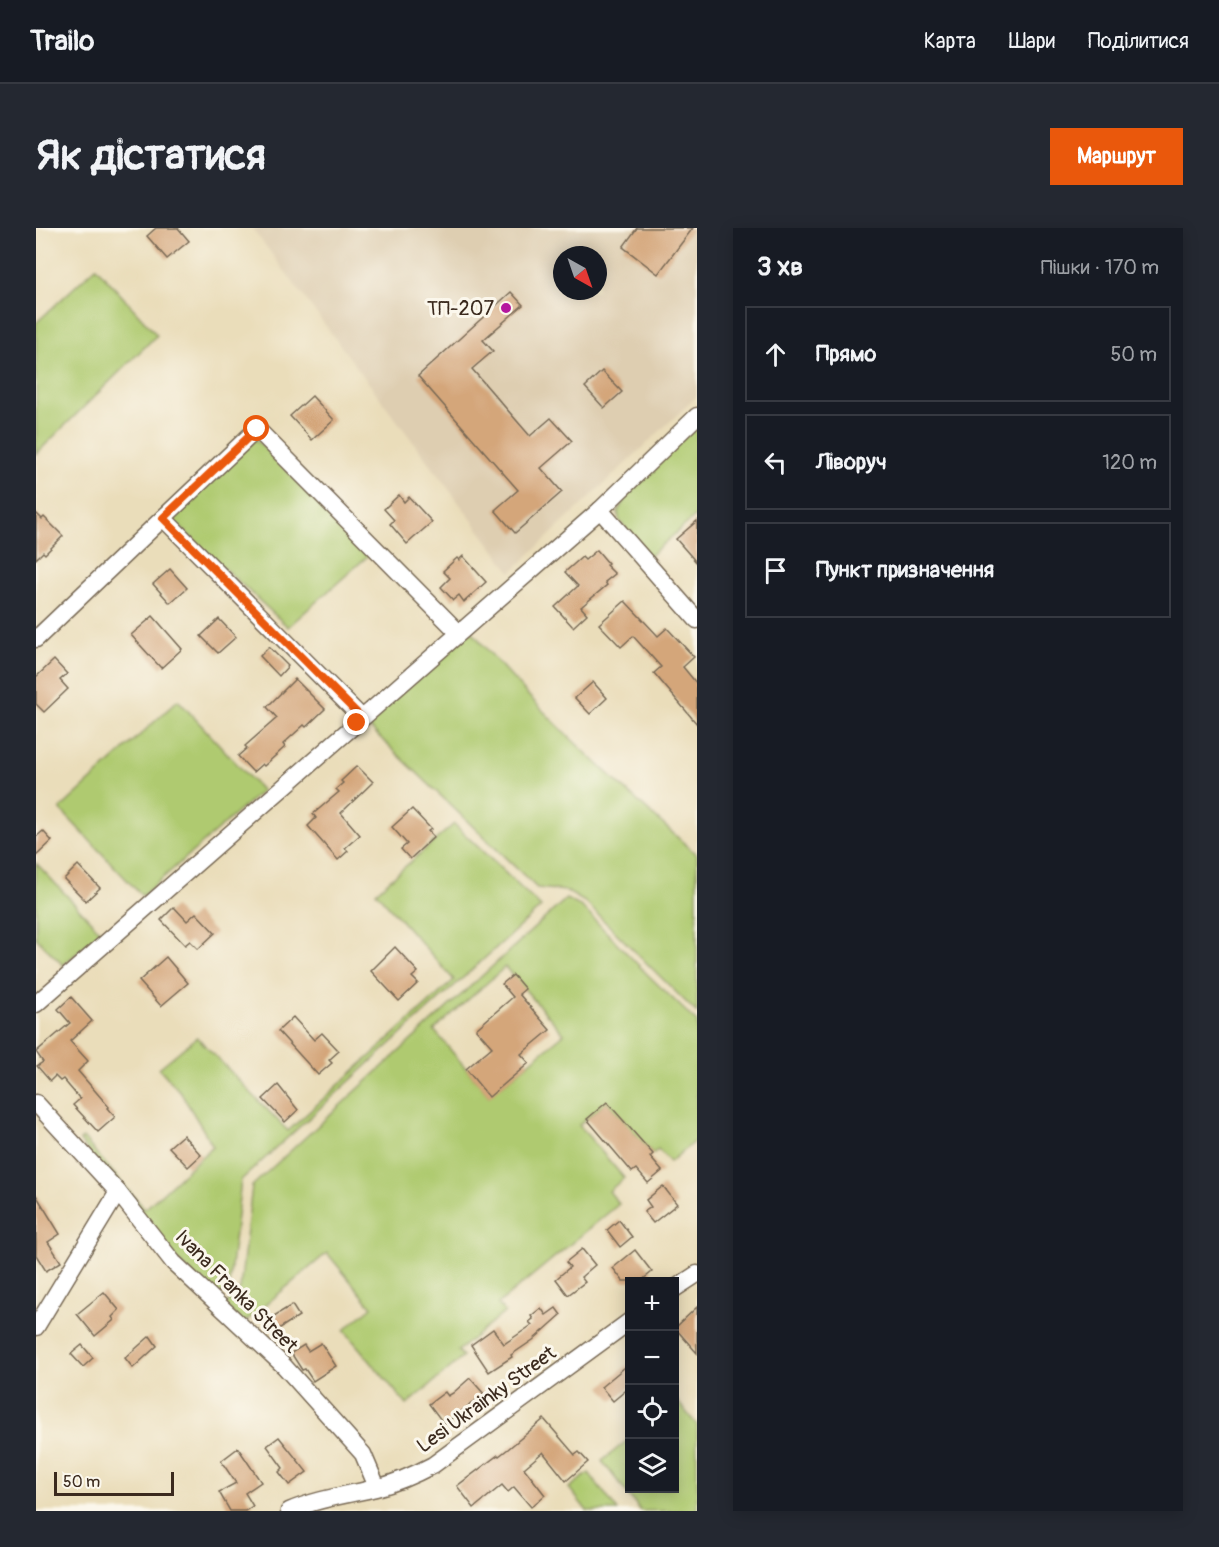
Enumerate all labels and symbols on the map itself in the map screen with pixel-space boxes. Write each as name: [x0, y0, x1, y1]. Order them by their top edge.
north arrow: [553, 246, 607, 300]
place label: ТП-207: [427, 296, 494, 321]
marker: ТП-207: [499, 301, 513, 315]
route start: [243, 415, 269, 441]
route end: [343, 709, 369, 735]
street label: Ivana Franka Street: [170, 1225, 304, 1359]
street label: Lesi Ukrainky Street: [412, 1340, 562, 1458]
scale bar: [54, 1469, 174, 1496]

